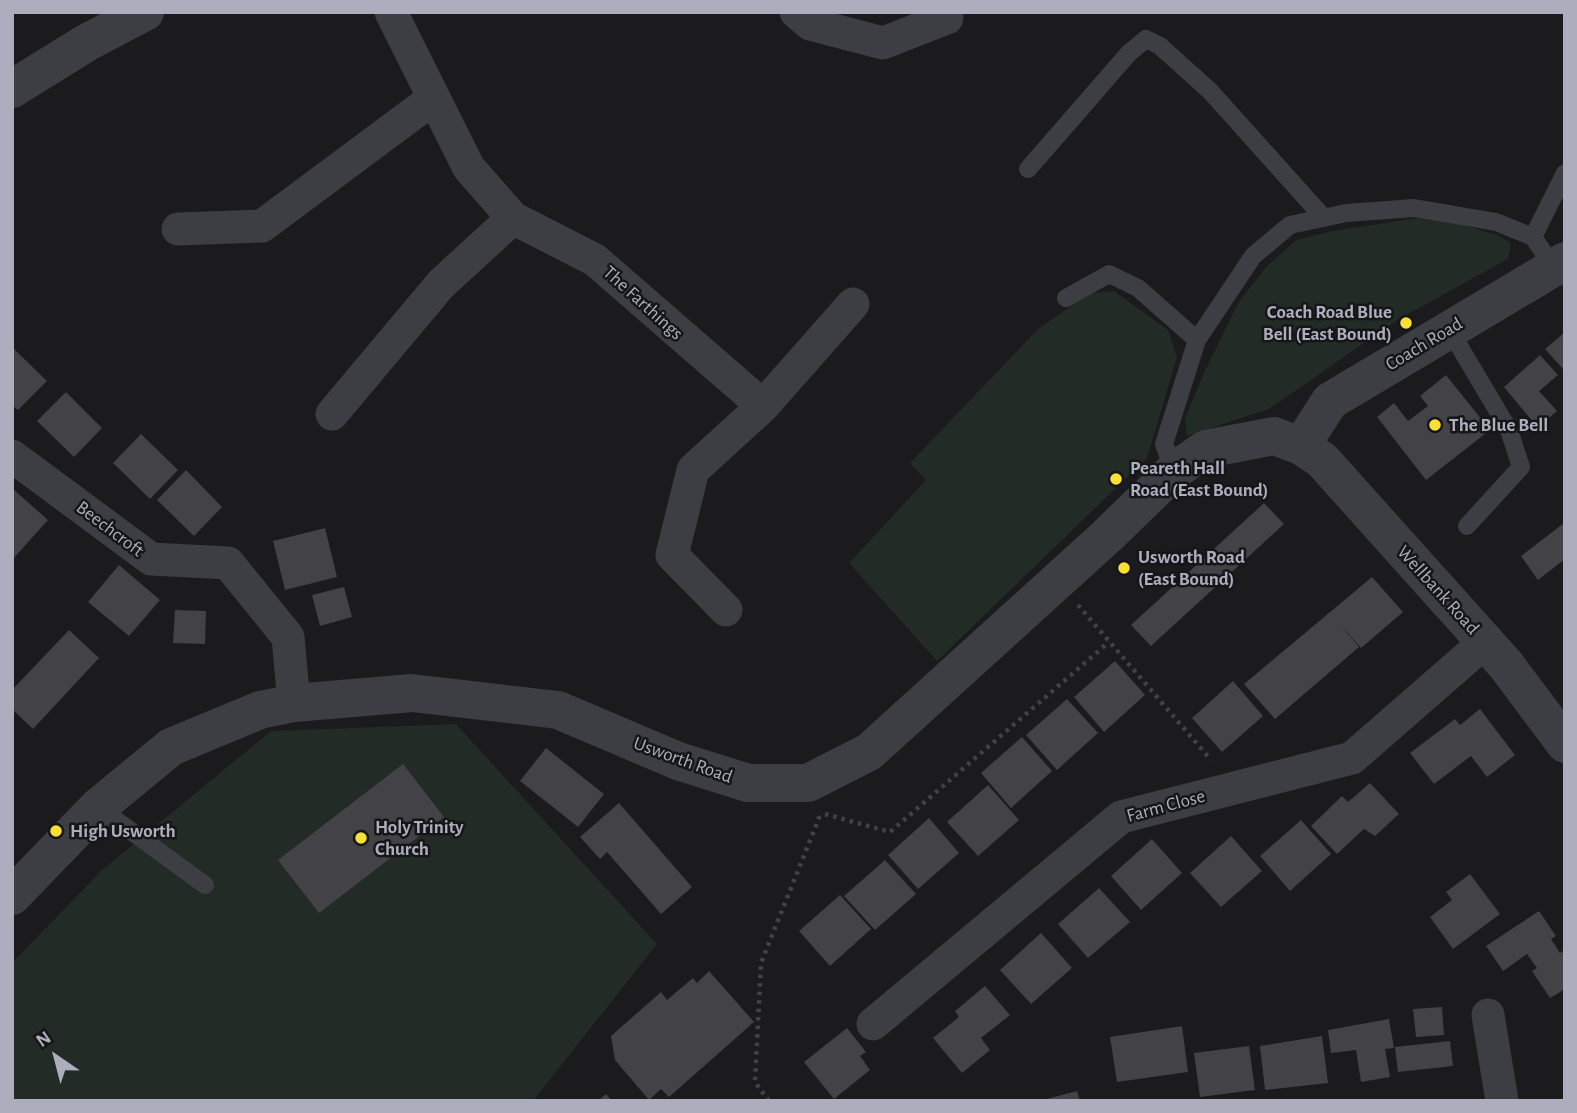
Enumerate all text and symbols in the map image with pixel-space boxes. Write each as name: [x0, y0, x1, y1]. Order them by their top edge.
street label: The Farthings: [598, 261, 688, 345]
place label: Coach Road Blue Bell (East Bound): [1263, 301, 1392, 345]
street label: Coach Road: [1381, 312, 1467, 376]
marker: Coach Road Blue Bell (East Bound): [1398, 315, 1414, 331]
place label: The Blue Bell: [1449, 414, 1548, 436]
marker: The Blue Bell: [1427, 417, 1443, 433]
place label: Peareth Hall Road (East Bound): [1130, 457, 1268, 501]
marker: Peareth Hall Road (East Bound): [1108, 471, 1124, 487]
street label: Beechcroft: [72, 496, 148, 562]
street label: Wellbank Road: [1392, 541, 1484, 639]
place label: Usworth Road (East Bound): [1138, 546, 1245, 590]
marker: Usworth Road (East Bound): [1116, 560, 1132, 576]
street label: Usworth Road: [630, 732, 736, 788]
street label: Farm Close: [1124, 785, 1208, 827]
place label: Holy Trinity Church: [375, 816, 464, 860]
place label: High Usworth: [70, 820, 176, 842]
marker: High Usworth: [48, 823, 64, 839]
marker: Holy Trinity Church: [353, 830, 369, 846]
north arrow: [21, 1022, 91, 1092]
text: N: [33, 1028, 55, 1051]

